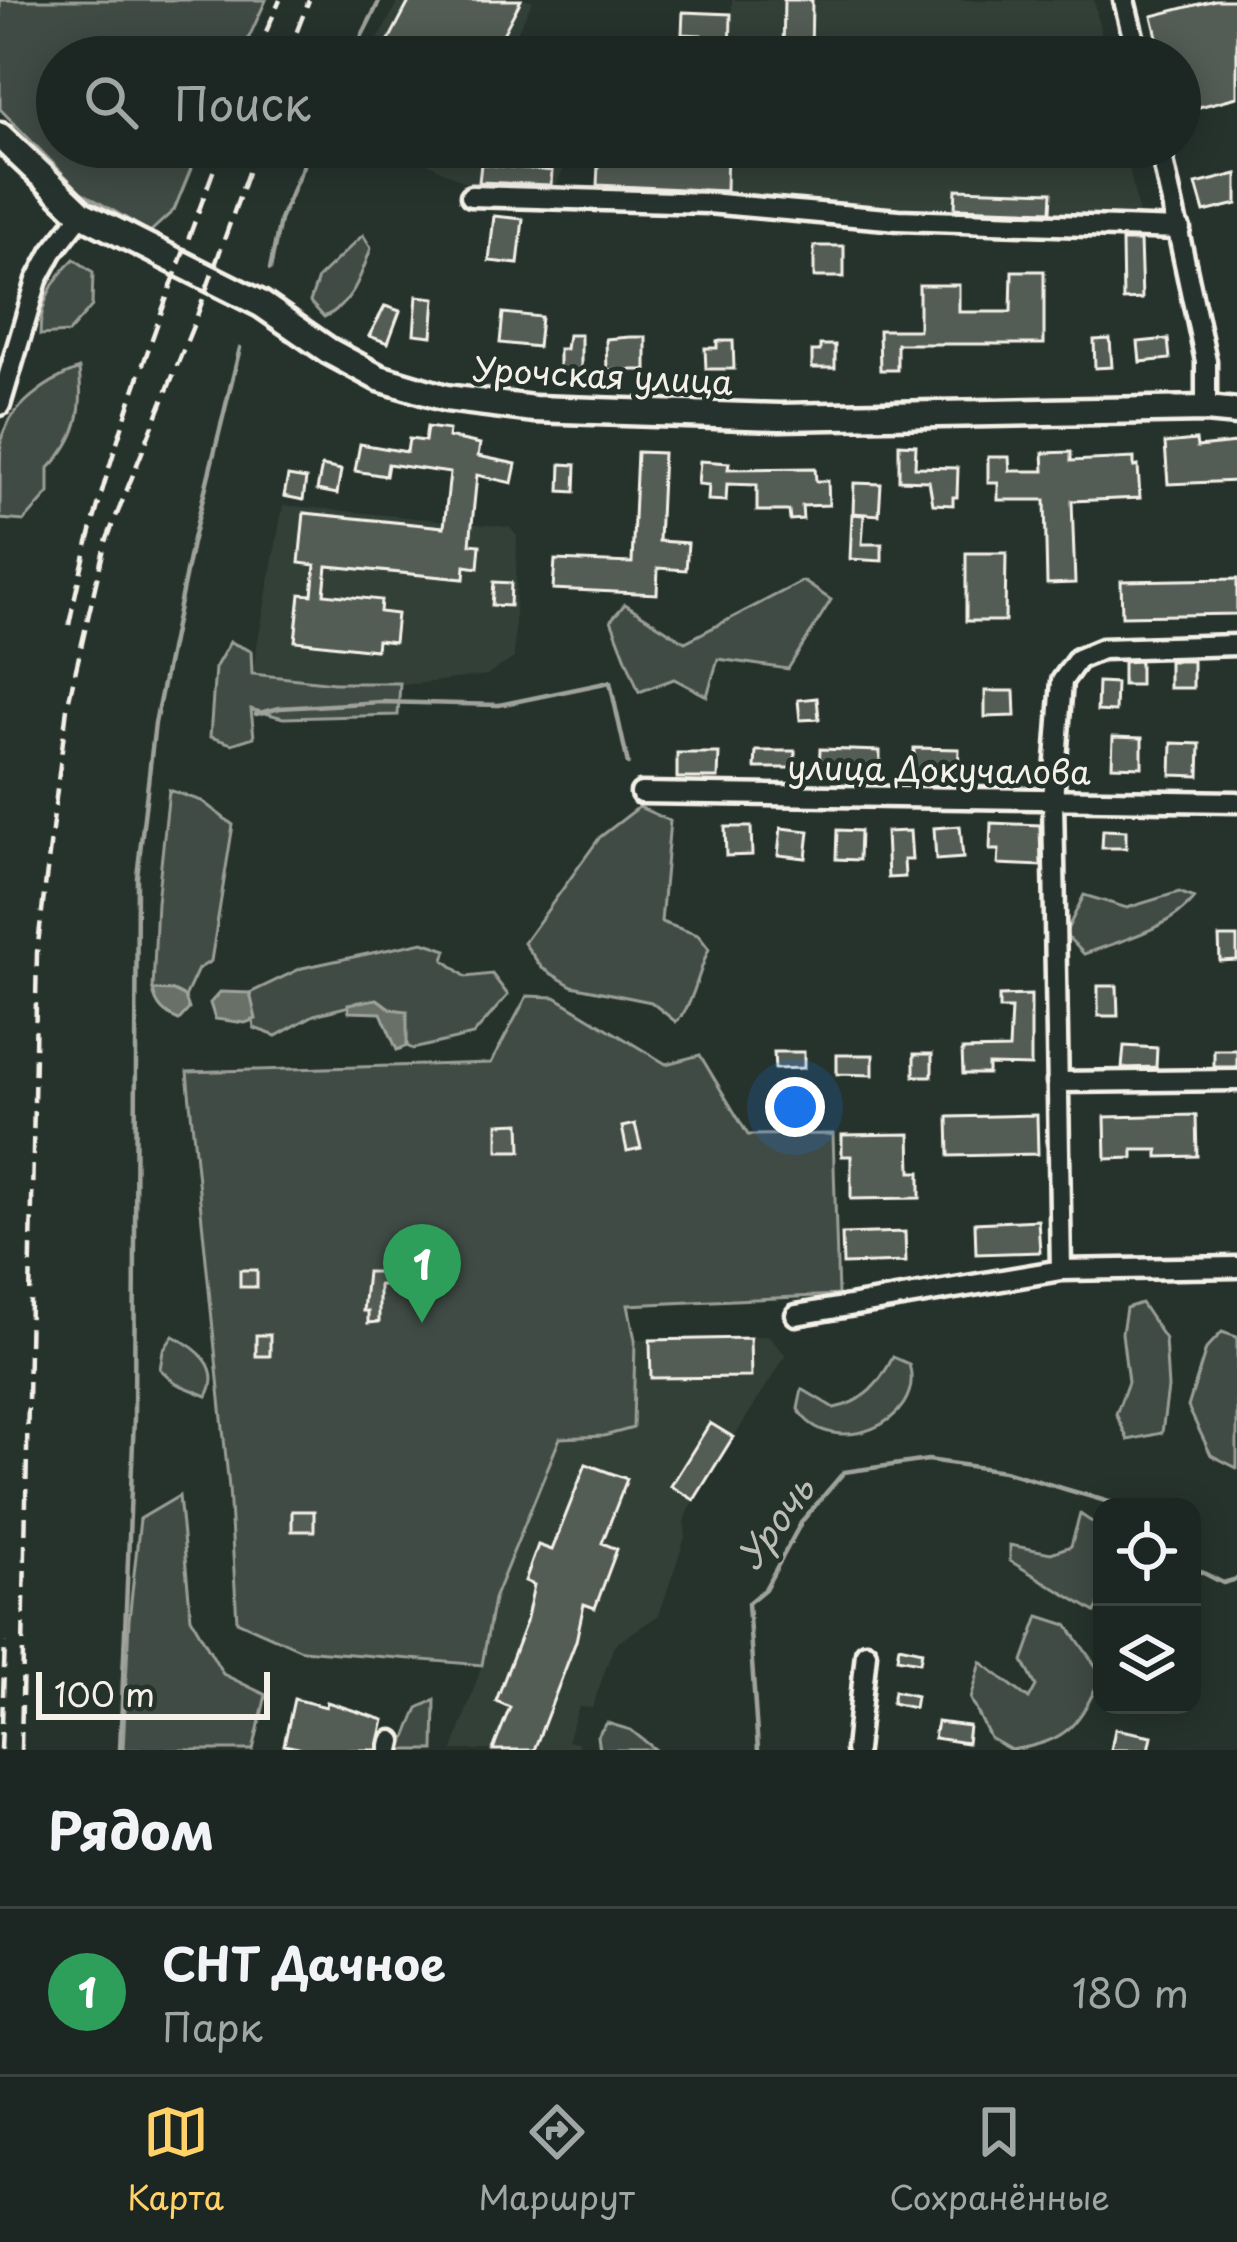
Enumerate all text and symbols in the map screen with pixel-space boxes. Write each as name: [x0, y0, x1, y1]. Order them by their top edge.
search box: [36, 36, 1201, 168]
text: Поиск: [174, 68, 311, 136]
icon: search: [78, 69, 144, 135]
street label: Урочская улица: [472, 342, 735, 406]
street label: улица Докучалова: [787, 740, 1092, 796]
your location: [765, 1077, 825, 1137]
pin: 1: [383, 1224, 461, 1323]
water label: Урочь: [722, 1463, 827, 1579]
map controls: [1093, 1498, 1201, 1714]
button: locate: [1093, 1498, 1201, 1606]
button: layers: [1093, 1606, 1201, 1714]
scale bar: [36, 1666, 270, 1719]
text: 100 m: [54, 1668, 155, 1718]
text: Рядом: [48, 1790, 214, 1867]
text: СНТ Дачное: [162, 1928, 446, 1996]
text: 1: [78, 1962, 96, 2021]
text: 180 m: [1072, 1962, 1189, 2021]
text: Парк: [162, 1996, 263, 2055]
tab: Карта: [127, 2099, 224, 2221]
tab: Маршрут: [479, 2099, 635, 2221]
tab: Сохранённые: [889, 2099, 1110, 2221]

